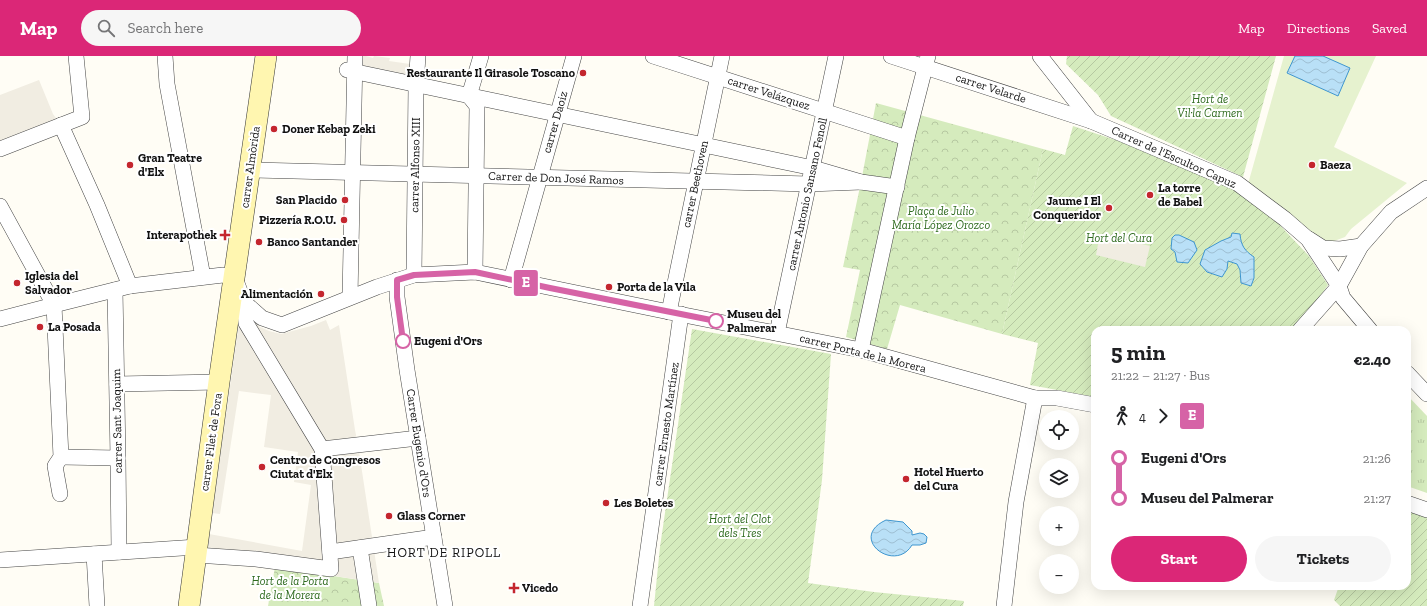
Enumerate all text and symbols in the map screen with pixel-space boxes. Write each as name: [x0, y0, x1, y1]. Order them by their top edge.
search box: [81, 10, 361, 46]
text: Map: [20, 17, 57, 40]
icon: search: [95, 17, 117, 39]
text: Search here: [127, 19, 203, 37]
text: Map: [1238, 20, 1265, 37]
text: Directions: [1287, 20, 1350, 37]
text: Saved: [1372, 20, 1407, 37]
place label: Restaurante Il Girasole Toscano: [407, 66, 576, 80]
marker: Restaurante Il Girasole Toscano: [578, 68, 588, 78]
street label: carrer Velarde: [954, 70, 1028, 106]
street label: carrer Velázquez: [726, 73, 812, 113]
street label: carrer Daoiz: [539, 89, 571, 155]
park label: Hort de Vil·la Carmen: [1177, 92, 1243, 120]
street label: carrer Antonio Sansano Fenoll: [784, 116, 830, 272]
street label: carrer Alfonso XIII: [407, 117, 423, 213]
place label: Doner Kebap Zeki: [282, 122, 376, 136]
street label: Carrer de l'Escultor Capuz: [1109, 123, 1239, 191]
marker: Doner Kebap Zeki: [269, 124, 279, 134]
street label: carrer Almòrida: [237, 125, 263, 209]
street label: carrer Beethoven: [679, 139, 711, 229]
place label: Gran Teatre d'Elx: [138, 151, 202, 179]
place label: Baeza: [1320, 158, 1351, 172]
marker: Gran Teatre d'Elx: [125, 160, 135, 170]
marker: Baeza: [1307, 160, 1317, 170]
street label: Carrer de Don José Ramos: [488, 169, 624, 187]
place label: La torre de Babel: [1158, 181, 1203, 209]
marker: La torre de Babel: [1145, 190, 1155, 200]
place label: San Placido: [276, 193, 338, 207]
place label: Jaume I El Conqueridor: [1033, 194, 1102, 222]
marker: San Placido: [340, 195, 350, 205]
marker: Jaume I El Conqueridor: [1104, 203, 1114, 213]
park label: Plaça de Julio María López Orozco: [892, 204, 990, 232]
place label: Pizzería R.O.U.: [259, 213, 336, 227]
marker: Pizzería R.O.U.: [339, 215, 349, 225]
place label: Interapothek: [146, 228, 217, 242]
marker: Interapothek: [220, 230, 230, 240]
park label: Hort del Cura: [1086, 231, 1152, 245]
place label: Banco Santander: [267, 235, 358, 249]
marker: Banco Santander: [254, 237, 264, 247]
place label: Iglesia del Salvador: [25, 269, 79, 297]
line badge: E: [513, 270, 539, 296]
text: E: [522, 274, 530, 291]
marker: Iglesia del Salvador: [12, 278, 22, 288]
place label: Porta de la Vila: [617, 280, 696, 294]
marker: Porta de la Vila: [604, 282, 614, 292]
place label: Alimentación: [241, 287, 313, 301]
marker: Alimentación: [316, 289, 326, 299]
place label: Museu del Palmerar: [727, 307, 782, 335]
marker: Museu del Palmerar: [708, 313, 724, 329]
place label: La Posada: [48, 320, 101, 334]
marker: La Posada: [35, 322, 45, 332]
street label: carrer Porta de la Morera: [798, 330, 928, 376]
marker: Eugeni d'Ors: [395, 333, 411, 349]
place label: Eugeni d'Ors: [414, 334, 483, 348]
text: 5 min: [1111, 339, 1166, 366]
text: €2.40: [1353, 351, 1391, 369]
street label: carrer Ernesto Martínez: [650, 361, 682, 487]
street label: carrer Sant Joaquim: [109, 368, 125, 473]
text: 21:22 – 21:27 · Bus: [1111, 368, 1210, 383]
street label: Carrer Eugenio d'Ors: [403, 388, 435, 498]
street label: carrer Filet de Fora: [197, 392, 225, 492]
icon: walk: [1111, 405, 1133, 427]
icon: forward: [1152, 405, 1174, 427]
text: E: [1188, 407, 1196, 424]
text: 4: [1139, 409, 1146, 424]
map controls: [1039, 410, 1079, 594]
button: locate: [1039, 410, 1079, 450]
text: Eugeni d'Ors: [1141, 449, 1226, 467]
text: 21:26: [1363, 451, 1391, 466]
place label: Centro de Congresos Ciutat d'Elx: [270, 453, 381, 481]
button: layers: [1039, 458, 1079, 498]
marker: Centro de Congresos Ciutat d'Elx: [257, 462, 267, 472]
place label: Hotel Huerto del Cura: [914, 465, 984, 493]
marker: Hotel Huerto del Cura: [901, 474, 911, 484]
text: Museu del Palmerar: [1141, 489, 1274, 507]
text: 21:27: [1364, 491, 1391, 506]
place label: Les Boletes: [614, 496, 674, 510]
marker: Les Boletes: [601, 498, 611, 508]
button: +: [1039, 506, 1079, 546]
place label: Glass Corner: [397, 509, 466, 523]
marker: Glass Corner: [384, 511, 394, 521]
park label: Hort del Clot dels Tres: [709, 512, 771, 540]
button: Start: [1111, 536, 1247, 582]
button: Tickets: [1255, 536, 1391, 582]
district label: HORT DE RIPOLL: [387, 545, 501, 560]
button: −: [1039, 554, 1079, 594]
park label: Hort de la Porta de la Morera: [251, 574, 329, 602]
place label: Vicedo: [522, 581, 559, 595]
marker: Vicedo: [509, 583, 519, 593]

